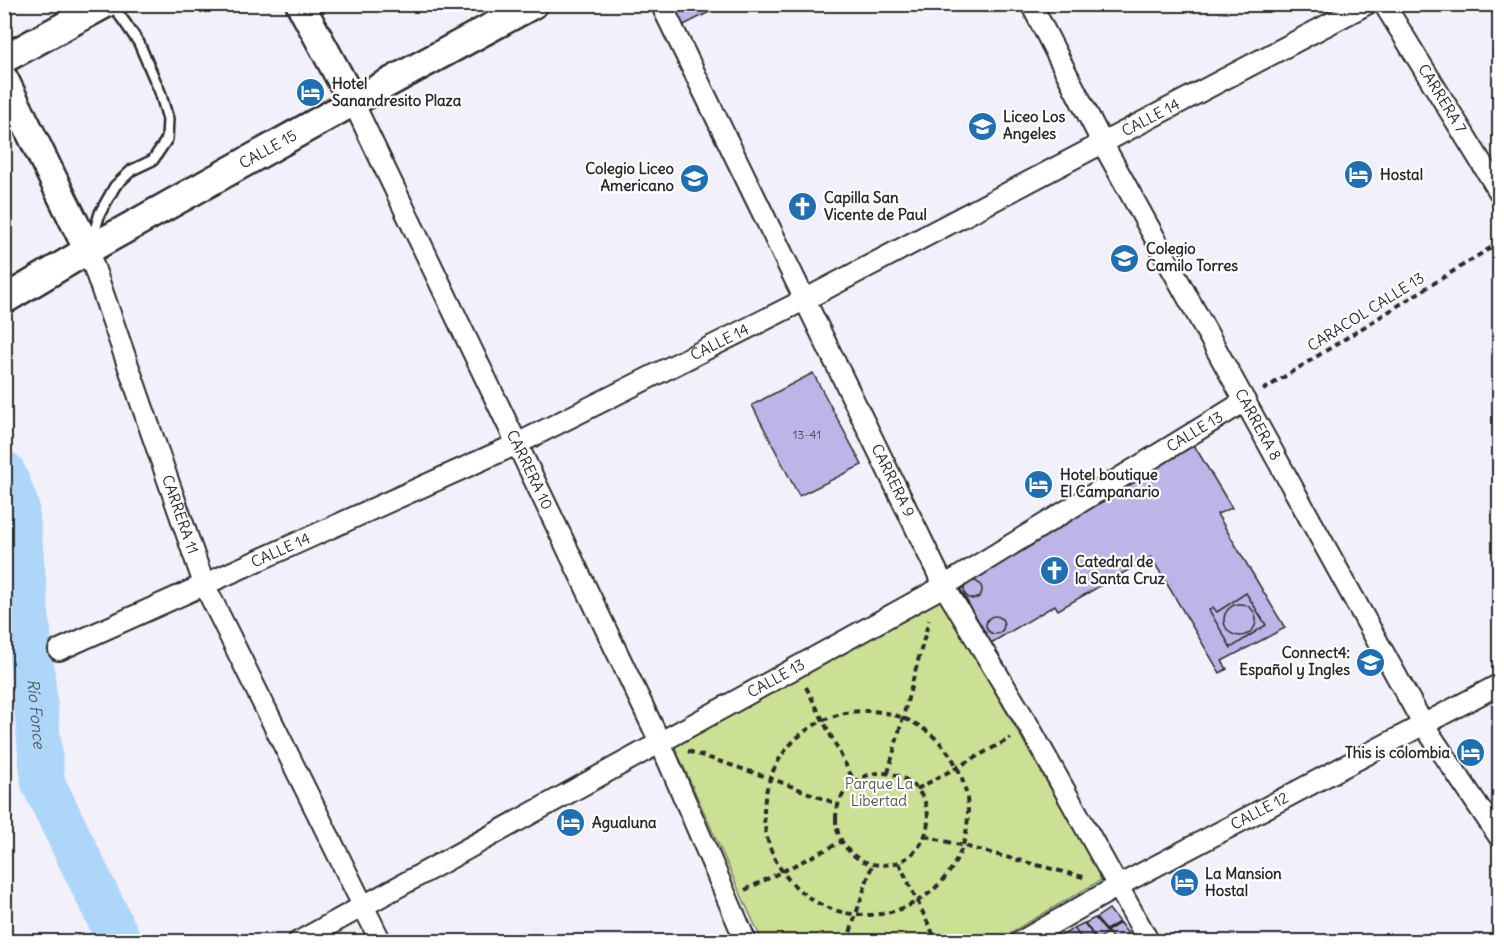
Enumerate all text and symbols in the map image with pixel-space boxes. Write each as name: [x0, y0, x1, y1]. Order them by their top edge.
street label: CARRERA 7: [1414, 60, 1471, 136]
place label: Hotel Sanandresito Plaza: [332, 74, 462, 110]
hotel icon: Hotel Sanandresito Plaza: [295, 77, 327, 109]
street label: CALLE 14: [1118, 94, 1183, 140]
place label: Liceo Los Angeles: [1003, 107, 1065, 144]
school or university icon: Liceo Los Angeles: [966, 110, 998, 142]
street label: CALLE 15: [236, 125, 300, 173]
place label: Colegio Liceo Americano: [585, 159, 675, 195]
hotel icon: Hostal: [1343, 159, 1375, 191]
school or university icon: Colegio Liceo Americano: [679, 162, 711, 194]
place label: Hostal: [1380, 165, 1423, 184]
place label: Capilla San Vicente de Paul: [824, 188, 927, 224]
church icon: Capilla San Vicente de Paul: [787, 191, 819, 223]
place label: Colegio Camilo Torres: [1146, 239, 1238, 275]
school or university icon: Colegio Camilo Torres: [1109, 242, 1141, 274]
street label: CARACOL CALLE 13: [1304, 268, 1428, 355]
street label: CALLE 14: [687, 319, 752, 364]
street label: CARRERA 8: [1231, 385, 1286, 464]
street label: CALLE 13: [1163, 407, 1226, 456]
street label: CARRERA 10: [503, 427, 557, 513]
house number: 13-41: [793, 427, 821, 442]
street label: CARRERA 9: [867, 441, 919, 520]
place label: Hotel boutique El Campanario: [1060, 465, 1160, 502]
hotel icon: Hotel boutique El Campanario: [1023, 468, 1055, 500]
street label: CARRERA 11: [158, 472, 203, 556]
street label: CALLE 14: [248, 528, 313, 571]
place label: Catedral de la Santa Cruz: [1075, 552, 1165, 588]
church icon: Catedral de la Santa Cruz: [1038, 555, 1070, 587]
place label: Connect4: Español y Ingles: [1239, 643, 1350, 680]
school or university icon: Connect4: Español y Ingles: [1355, 646, 1387, 678]
street label: CALLE 13: [744, 655, 808, 702]
water label: Río Fonce: [23, 678, 50, 751]
hotel icon: This is colombia: [1455, 737, 1487, 769]
place label: This is colombia: [1345, 743, 1450, 762]
park label: Parque La Libertad: [845, 774, 914, 810]
street label: CALLE 12: [1227, 788, 1291, 834]
hotel icon: Agualuna: [555, 807, 587, 839]
place label: Agualuna: [592, 813, 657, 833]
place label: La Mansion Hostal: [1205, 864, 1282, 900]
hotel icon: La Mansion Hostal: [1168, 867, 1200, 899]

